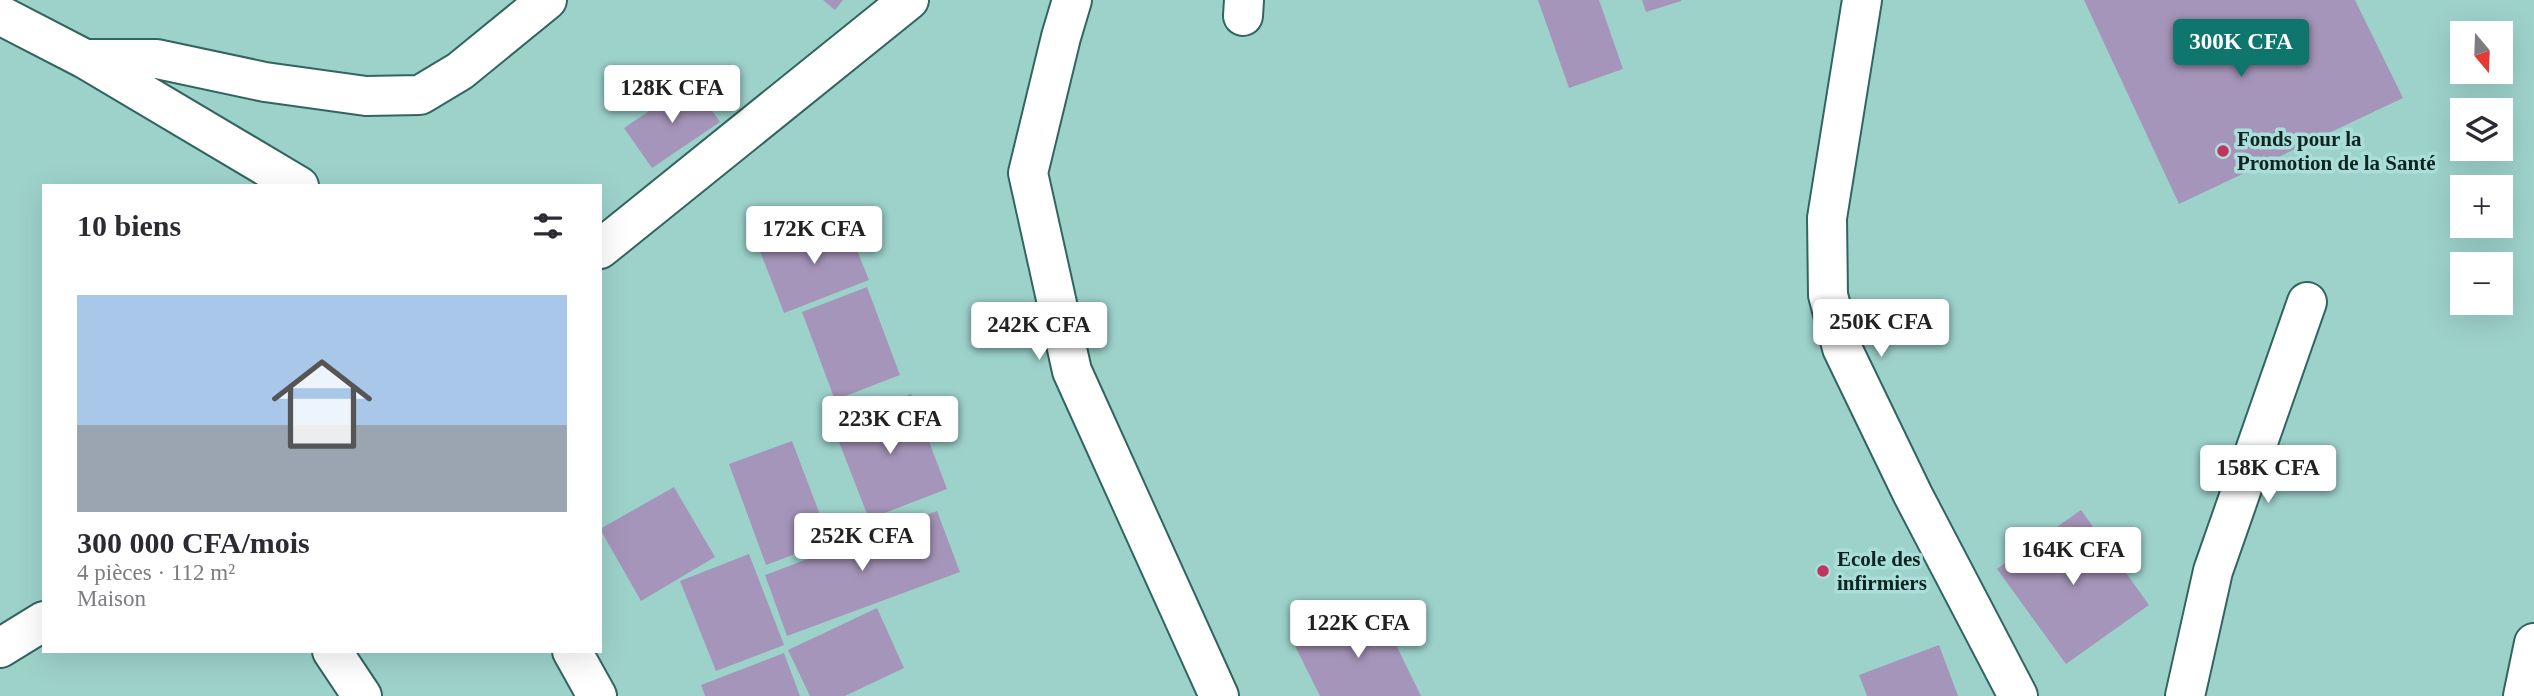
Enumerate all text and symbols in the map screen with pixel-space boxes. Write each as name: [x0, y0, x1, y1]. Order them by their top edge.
pin: 300K CFA: [2169, 20, 2313, 79]
north arrow: [2450, 21, 2513, 84]
map controls: [2450, 21, 2513, 315]
text: 300K CFA: [2189, 29, 2293, 54]
pin: 128K CFA: [600, 66, 744, 125]
text: 128K CFA: [620, 75, 724, 100]
button: layers: [2450, 98, 2513, 161]
place label: Fonds pour la Promotion de la Santé: [2237, 127, 2436, 175]
marker: Fonds pour la Promotion de la Santé: [2215, 143, 2231, 159]
button: +: [2450, 175, 2513, 238]
pin: 172K CFA: [742, 206, 886, 266]
icon: filters: [529, 207, 567, 245]
text: 10 biens: [77, 209, 181, 242]
text: 172K CFA: [762, 216, 866, 241]
button: −: [2450, 252, 2513, 315]
pin: 250K CFA: [1809, 300, 1953, 359]
pin: 242K CFA: [967, 302, 1111, 362]
text: 250K CFA: [1829, 309, 1933, 334]
text: 242K CFA: [987, 312, 1091, 337]
icon: home: [259, 341, 385, 467]
pin: 223K CFA: [818, 396, 962, 456]
text: 223K CFA: [838, 406, 942, 431]
pin: 158K CFA: [2196, 446, 2340, 505]
text: 158K CFA: [2216, 455, 2320, 480]
pin: 252K CFA: [790, 514, 934, 573]
text: 252K CFA: [810, 523, 914, 548]
text: 300 000 CFA/mois: [77, 526, 310, 559]
pin: 164K CFA: [2001, 528, 2145, 587]
text: 164K CFA: [2021, 537, 2125, 562]
place label: Ecole des infirmiers: [1837, 547, 1927, 595]
text: 4 pièces · 112 m²: [77, 560, 235, 585]
marker: Ecole des infirmiers: [1815, 563, 1831, 579]
text: Maison: [77, 586, 146, 611]
pin: 122K CFA: [1286, 600, 1430, 660]
text: 122K CFA: [1306, 610, 1410, 635]

